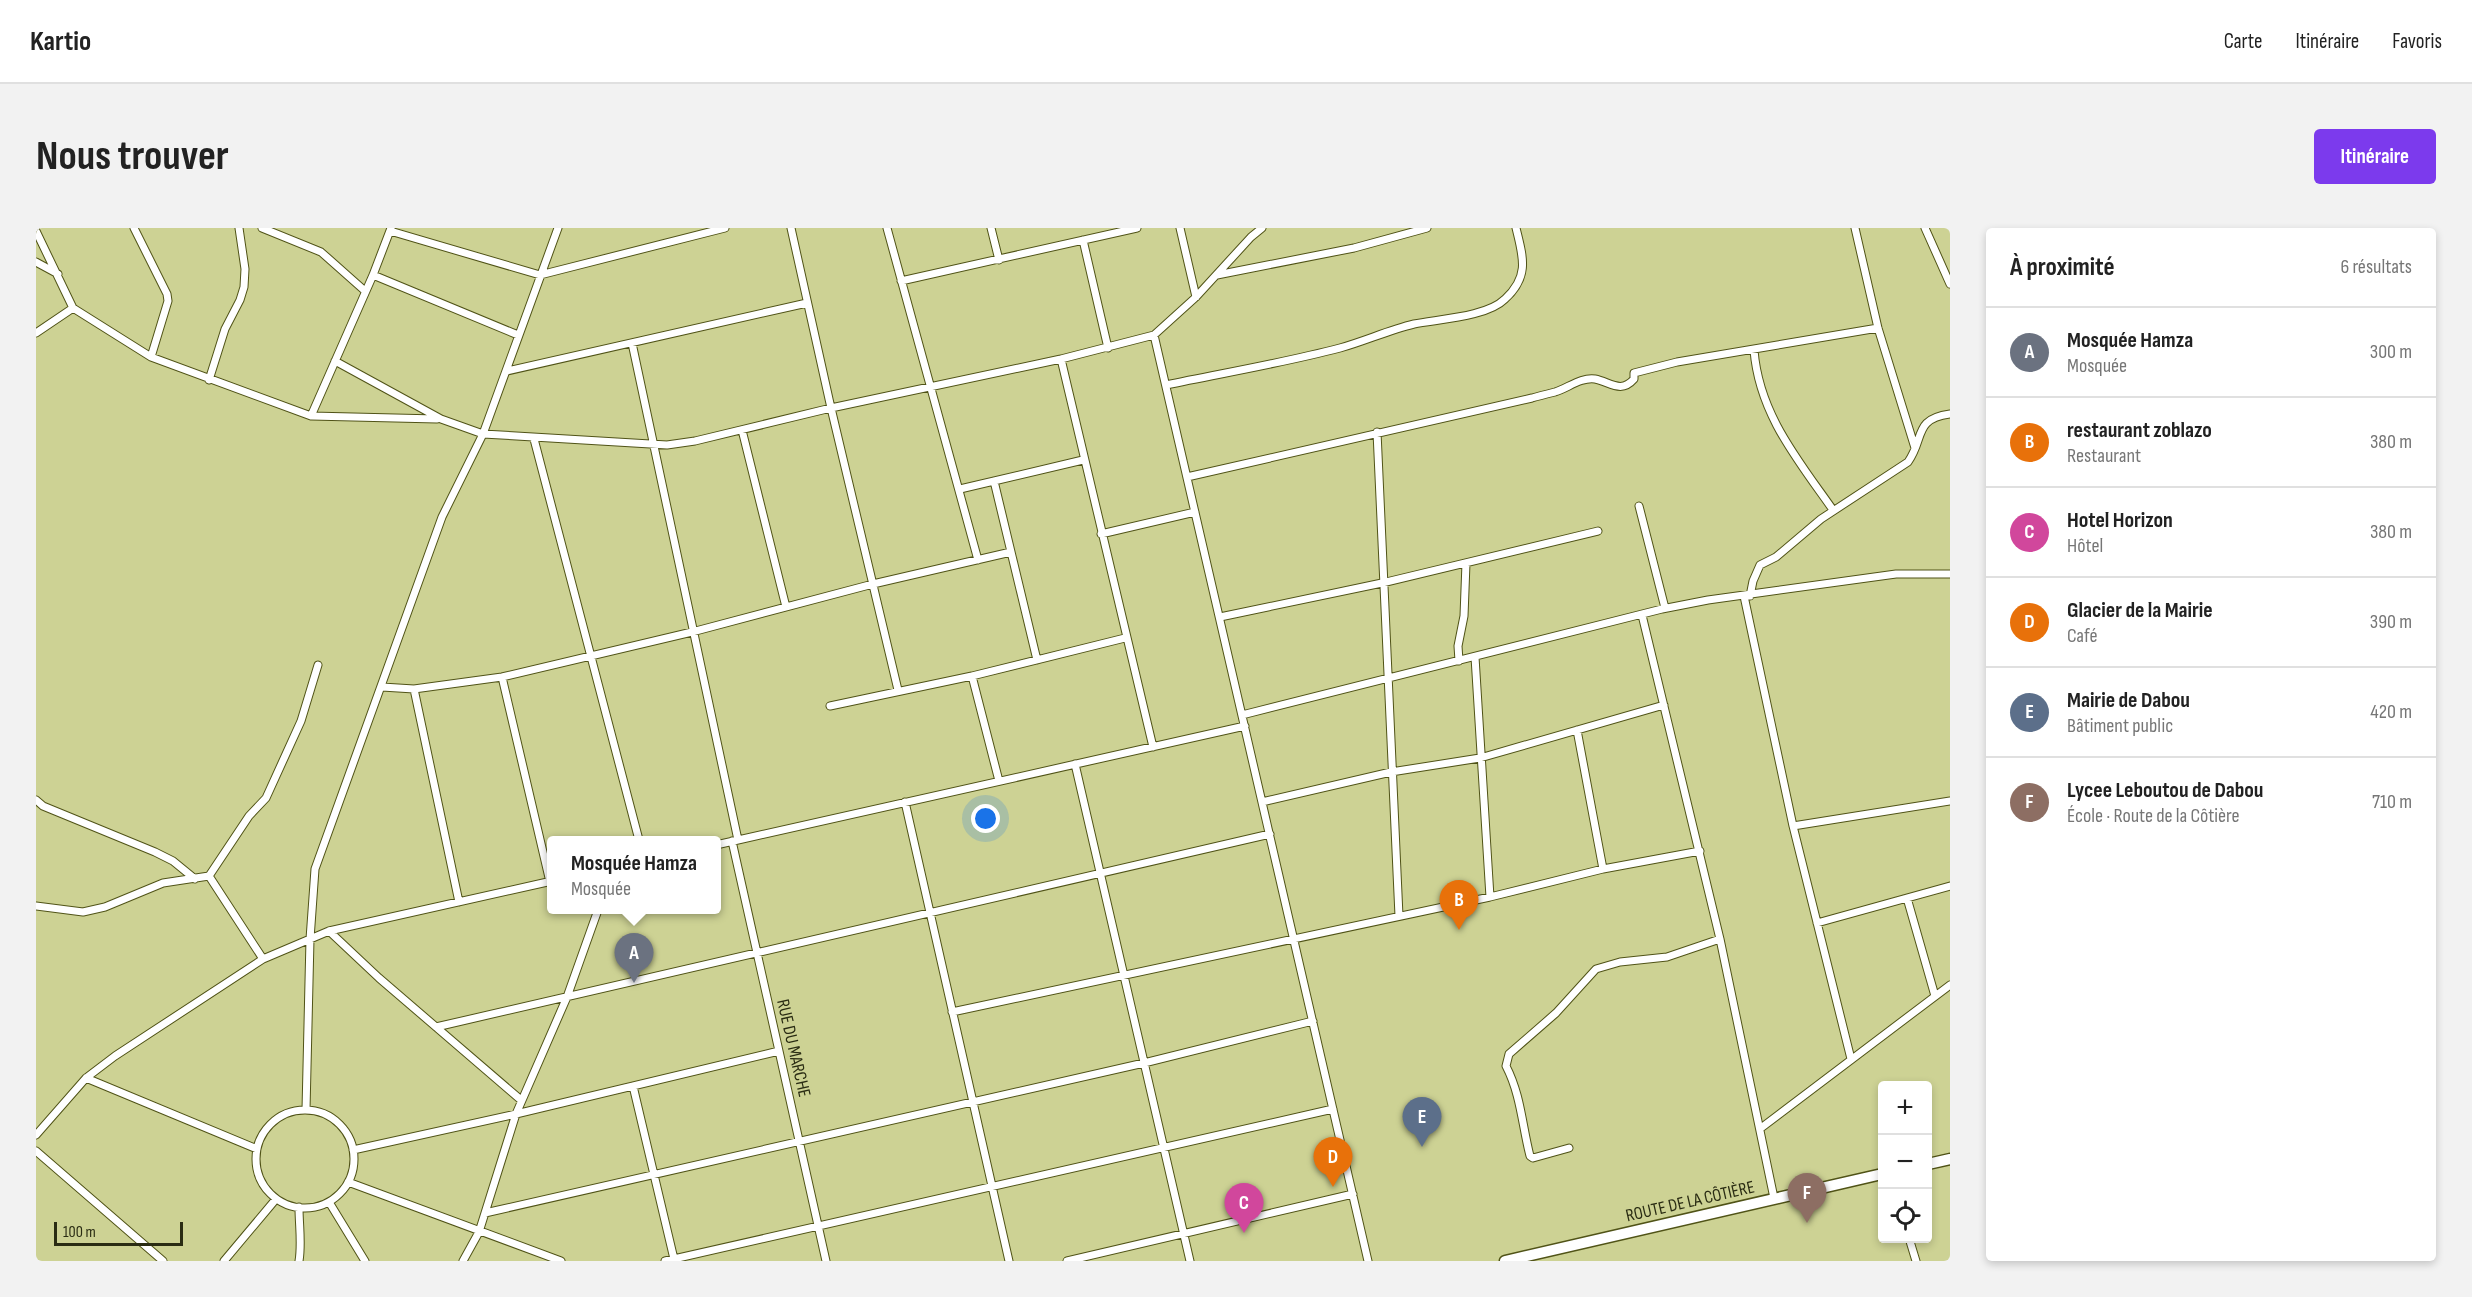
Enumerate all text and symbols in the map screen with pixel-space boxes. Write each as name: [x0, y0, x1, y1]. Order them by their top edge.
text: Kartio: [30, 25, 91, 58]
text: Carte: [2224, 29, 2263, 54]
text: Itinéraire: [2296, 29, 2359, 54]
text: Favoris: [2392, 29, 2442, 54]
button: Itinéraire: [2314, 129, 2436, 184]
text: Nous trouver: [36, 131, 229, 182]
text: À proximité: [2010, 252, 2115, 283]
text: 6 résultats: [2341, 255, 2412, 279]
text: Mosquée Hamza: [2067, 327, 2193, 354]
text: A: [2025, 340, 2034, 364]
text: 300 m: [2370, 340, 2412, 364]
text: Mosquée: [2067, 354, 2127, 378]
text: restaurant zoblazo: [2067, 417, 2212, 444]
text: B: [2025, 430, 2034, 454]
text: 380 m: [2370, 430, 2412, 454]
text: Restaurant: [2067, 444, 2141, 468]
text: Hotel Horizon: [2067, 507, 2173, 534]
text: C: [2024, 520, 2035, 544]
text: 380 m: [2370, 520, 2412, 544]
text: Hôtel: [2067, 534, 2103, 558]
text: Glacier de la Mairie: [2067, 597, 2213, 624]
text: D: [2024, 610, 2035, 634]
text: 390 m: [2370, 610, 2412, 634]
text: Café: [2067, 624, 2097, 648]
text: Mairie de Dabou: [2067, 687, 2190, 714]
text: E: [2025, 700, 2034, 724]
text: 420 m: [2370, 700, 2412, 724]
text: Bâtiment public: [2067, 714, 2173, 738]
text: Lycee Leboutou de Dabou: [2067, 777, 2263, 804]
text: F: [2025, 790, 2034, 814]
text: 710 m: [2372, 790, 2412, 814]
your location: [971, 804, 1000, 833]
text: École · Route de la Côtière: [2067, 804, 2240, 828]
popup: [547, 836, 721, 914]
text: Mosquée Hamza: [571, 850, 697, 877]
text: Mosquée: [571, 877, 631, 901]
pin: B: [1440, 880, 1478, 930]
pin: A: [614, 934, 654, 983]
street label: RUE DU MARCHE: [772, 997, 815, 1099]
map controls: [1878, 1081, 1932, 1243]
button: +: [1878, 1081, 1932, 1135]
pin: E: [1402, 1098, 1442, 1147]
button: −: [1878, 1135, 1932, 1189]
pin: D: [1314, 1138, 1352, 1187]
pin: F: [1788, 1174, 1826, 1223]
street label: ROUTE DE LA CÔTIÈRE: [1624, 1176, 1756, 1226]
pin: C: [1224, 1184, 1264, 1233]
button: locate: [1878, 1189, 1932, 1243]
scale bar: [54, 1219, 183, 1246]
text: 100 m: [63, 1223, 96, 1242]

